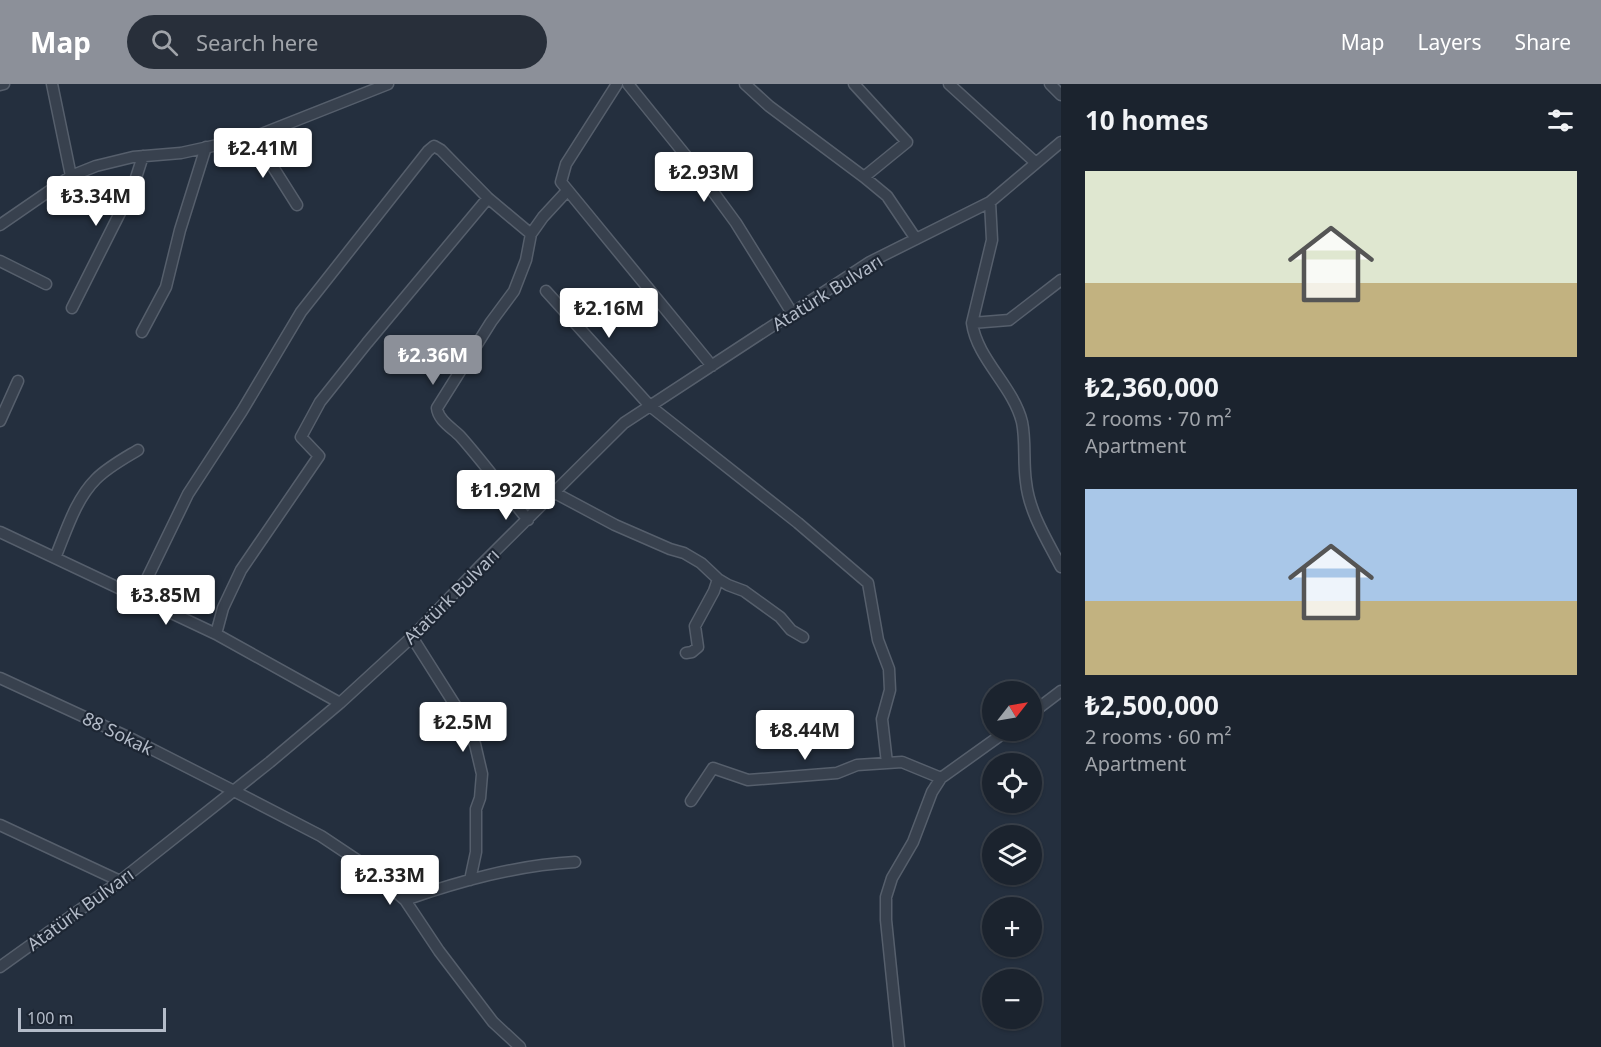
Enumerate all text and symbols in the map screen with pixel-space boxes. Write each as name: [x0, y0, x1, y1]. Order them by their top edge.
search box: [127, 15, 547, 69]
text: Map: [30, 23, 91, 61]
icon: search: [148, 26, 181, 59]
text: Search here: [196, 27, 318, 57]
text: Map: [1341, 28, 1385, 56]
text: Layers: [1418, 28, 1482, 56]
text: Share: [1515, 28, 1571, 56]
text: 10 homes: [1085, 102, 1209, 138]
icon: filters: [1544, 104, 1577, 137]
pin: ₺2.41M: [214, 128, 312, 179]
text: ₺2.41M: [228, 134, 298, 161]
pin: ₺2.93M: [655, 152, 753, 203]
text: ₺2.93M: [669, 158, 739, 185]
pin: ₺3.34M: [47, 176, 145, 227]
text: ₺3.34M: [61, 182, 131, 209]
icon: home: [1277, 210, 1385, 318]
street label: Atatürk Bulvarı: [767, 248, 887, 336]
pin: ₺2.16M: [560, 288, 658, 339]
text: ₺2.16M: [574, 294, 644, 321]
pin: ₺2.36M: [384, 335, 482, 386]
text: ₺2.36M: [398, 341, 468, 368]
text: ₺2,360,000: [1085, 369, 1219, 405]
text: 2 rooms · 70 m²: [1085, 405, 1232, 432]
text: Apartment: [1085, 432, 1186, 459]
pin: ₺1.92M: [457, 470, 555, 521]
text: ₺1.92M: [471, 476, 541, 503]
icon: home: [1277, 528, 1385, 636]
street label: Atatürk Bulvarı: [398, 543, 504, 649]
pin: ₺3.85M: [117, 575, 215, 626]
text: ₺3.85M: [131, 581, 201, 608]
north arrow: [982, 681, 1042, 741]
map controls: [982, 681, 1042, 1029]
text: ₺2,500,000: [1085, 687, 1219, 723]
pin: ₺2.5M: [421, 702, 505, 753]
street label: 88 Sokak: [79, 706, 157, 760]
text: ₺2.5M: [434, 708, 492, 735]
pin: ₺8.44M: [756, 710, 854, 761]
text: ₺8.44M: [770, 716, 840, 743]
text: 2 rooms · 60 m²: [1085, 723, 1232, 750]
text: Apartment: [1085, 750, 1186, 777]
button: locate: [982, 753, 1042, 813]
button: layers: [982, 825, 1042, 885]
pin: ₺2.33M: [341, 855, 439, 906]
text: ₺2.33M: [355, 861, 425, 888]
street label: Atatürk Bulvarı: [22, 862, 138, 956]
button: +: [982, 897, 1042, 957]
button: −: [982, 969, 1042, 1029]
scale bar: [18, 1005, 166, 1032]
text: 100 m: [27, 1007, 74, 1029]

